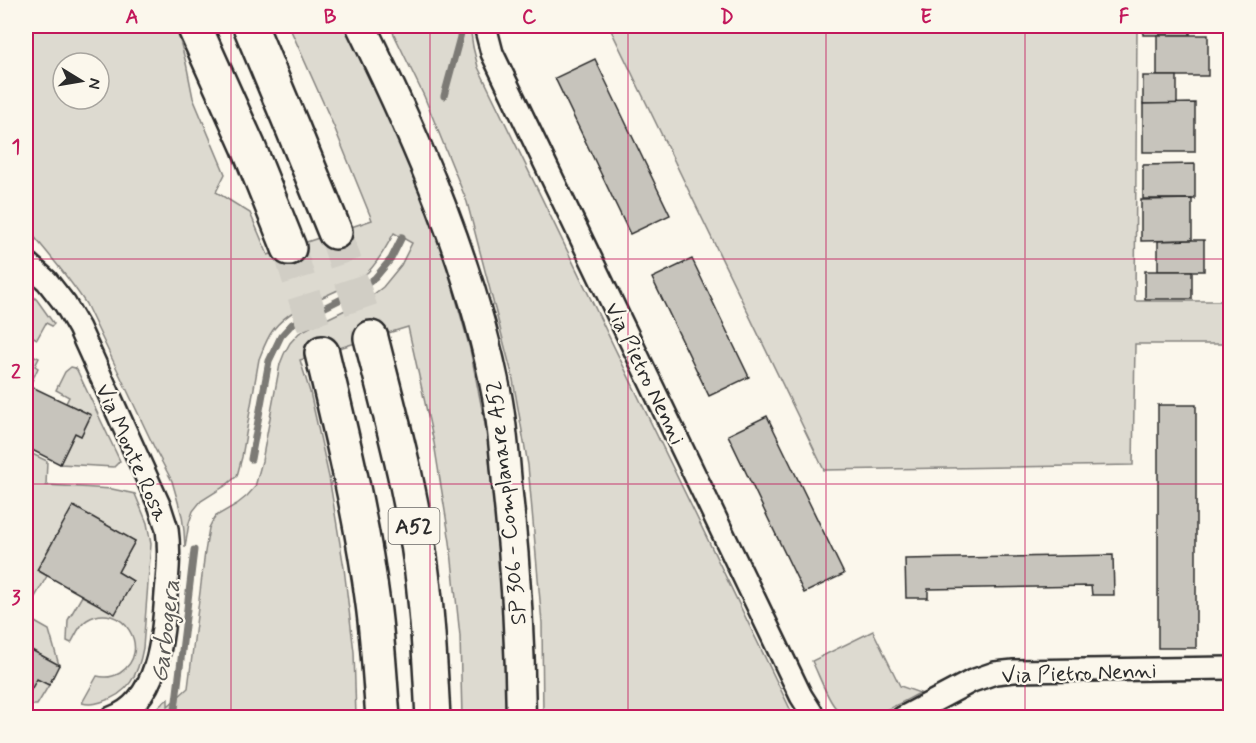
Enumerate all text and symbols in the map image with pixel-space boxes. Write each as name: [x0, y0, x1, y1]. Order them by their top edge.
text: A: [125, 4, 139, 31]
text: B: [324, 4, 337, 31]
text: C: [522, 4, 537, 31]
text: D: [720, 4, 734, 31]
text: E: [920, 4, 932, 31]
text: F: [1119, 4, 1130, 31]
north arrow: [51, 51, 111, 111]
text: N: [83, 76, 106, 91]
text: 1: [12, 134, 20, 161]
street label: Via Pietro Nenni: [598, 298, 691, 450]
text: 2: [11, 359, 21, 386]
street label: SP 306 - Complanare A52: [480, 379, 534, 626]
street label: Via Monte Rosa: [88, 380, 174, 527]
road number: A52: [388, 508, 440, 544]
water label: Garbogera: [145, 578, 188, 685]
text: 3: [11, 585, 21, 612]
street label: Via Pietro Nenni: [1001, 657, 1157, 691]

